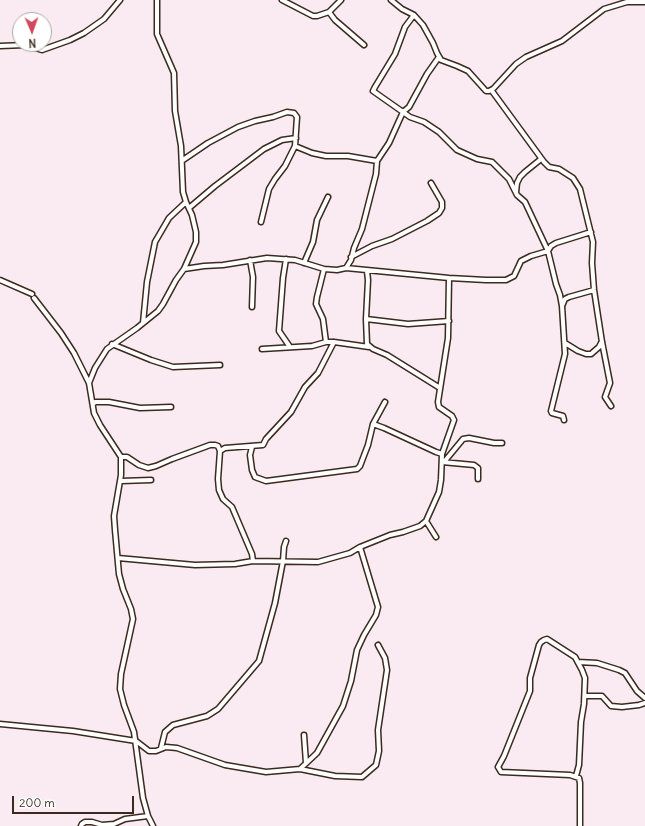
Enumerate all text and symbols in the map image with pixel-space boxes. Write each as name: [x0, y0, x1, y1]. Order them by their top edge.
north arrow: [12, 12, 52, 52]
text: N: [28, 36, 36, 50]
scale bar: [14, 788, 136, 814]
text: 200 m: [19, 795, 55, 810]

